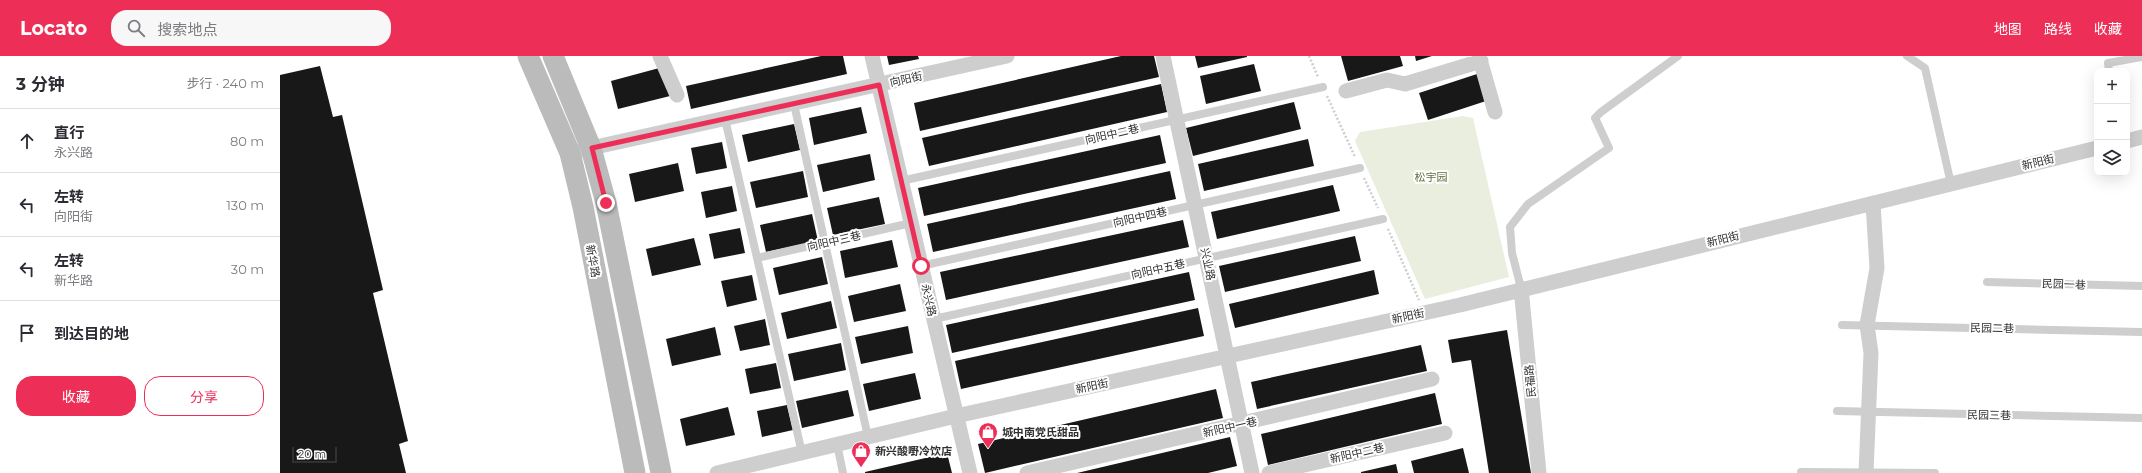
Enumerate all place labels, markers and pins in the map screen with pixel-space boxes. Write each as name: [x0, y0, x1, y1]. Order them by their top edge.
shop icon: 城中南党氏甜品: [977, 421, 999, 449]
place label: 城中南党氏甜品: [1002, 425, 1079, 439]
shop icon: 新兴酸嘢冷饮店: [850, 440, 872, 468]
place label: 新兴酸嘢冷饮店: [875, 444, 952, 458]

